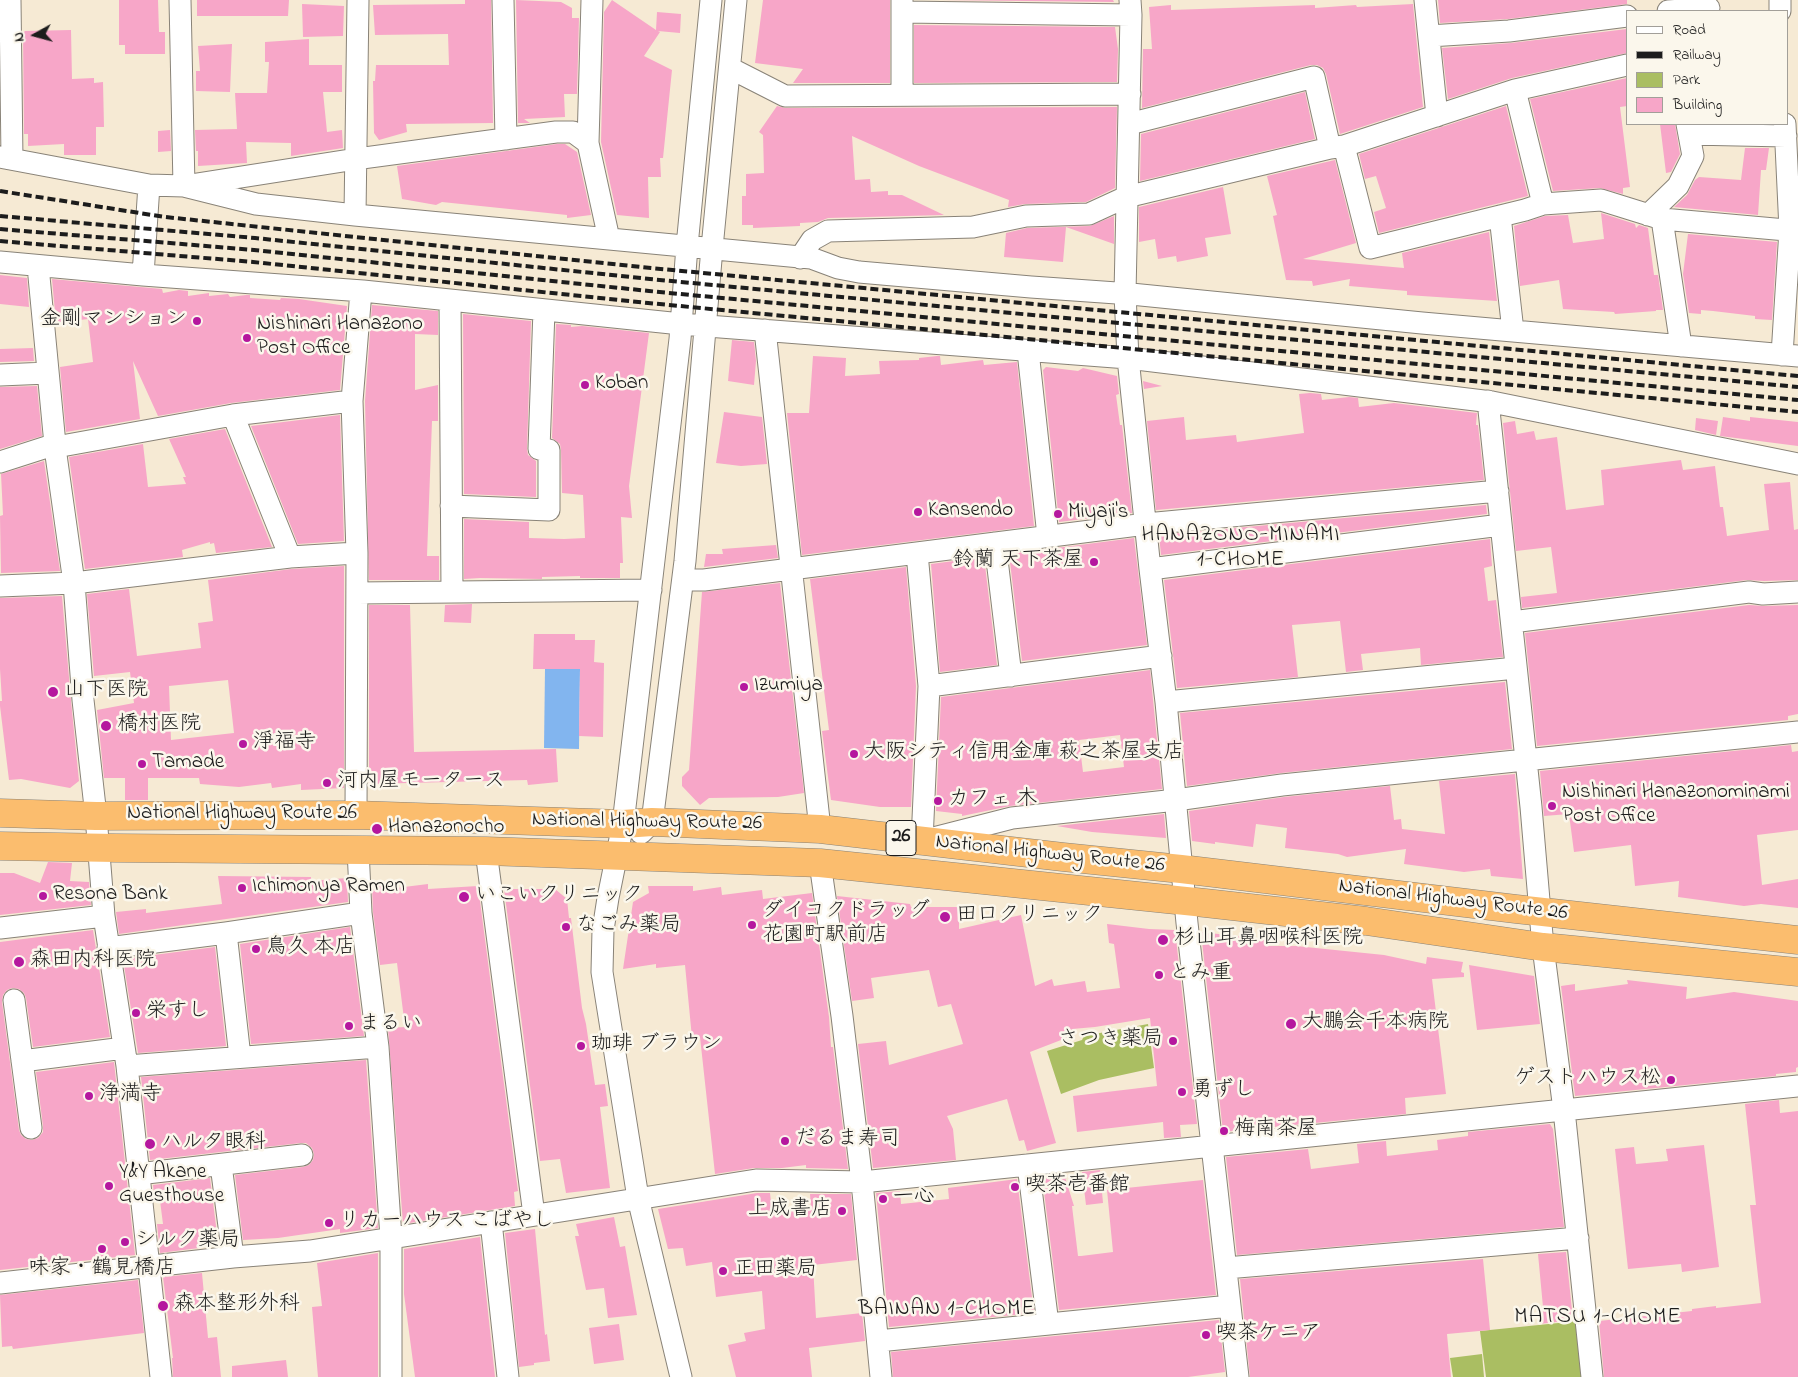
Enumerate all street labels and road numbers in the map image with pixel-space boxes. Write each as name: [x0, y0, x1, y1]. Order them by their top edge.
street label: National Highway Route 26: [127, 802, 357, 828]
street label: National Highway Route 26: [532, 808, 762, 838]
road number: 26: [886, 820, 916, 856]
street label: National Highway Route 26: [934, 830, 1166, 880]
street label: National Highway Route 26: [1337, 874, 1569, 928]

